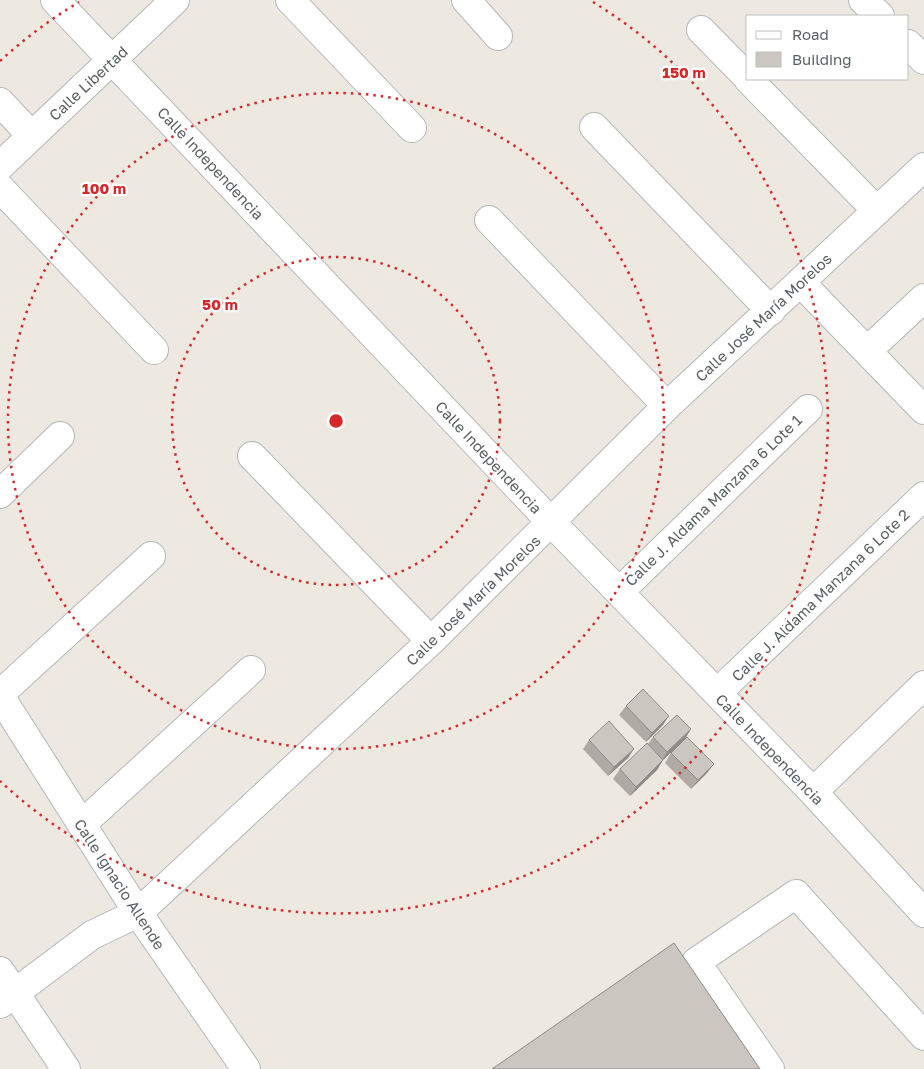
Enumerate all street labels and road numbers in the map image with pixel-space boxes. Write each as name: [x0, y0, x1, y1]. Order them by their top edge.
street label: Calle Libertad: [45, 42, 131, 124]
street label: Calle Independencia: [154, 103, 268, 223]
street label: Calle José María Morelos: [691, 249, 835, 385]
street label: Calle Independencia: [432, 397, 546, 517]
street label: Calle J. Aldama Manzana 6 Lote 1: [621, 411, 805, 589]
street label: Calle J. Aldama Manzana 6 Lote 2: [727, 505, 913, 685]
street label: Calle José María Morelos: [402, 531, 544, 669]
street label: Calle Independencia: [712, 690, 828, 808]
street label: Calle Ignacio Allende: [71, 815, 169, 953]

